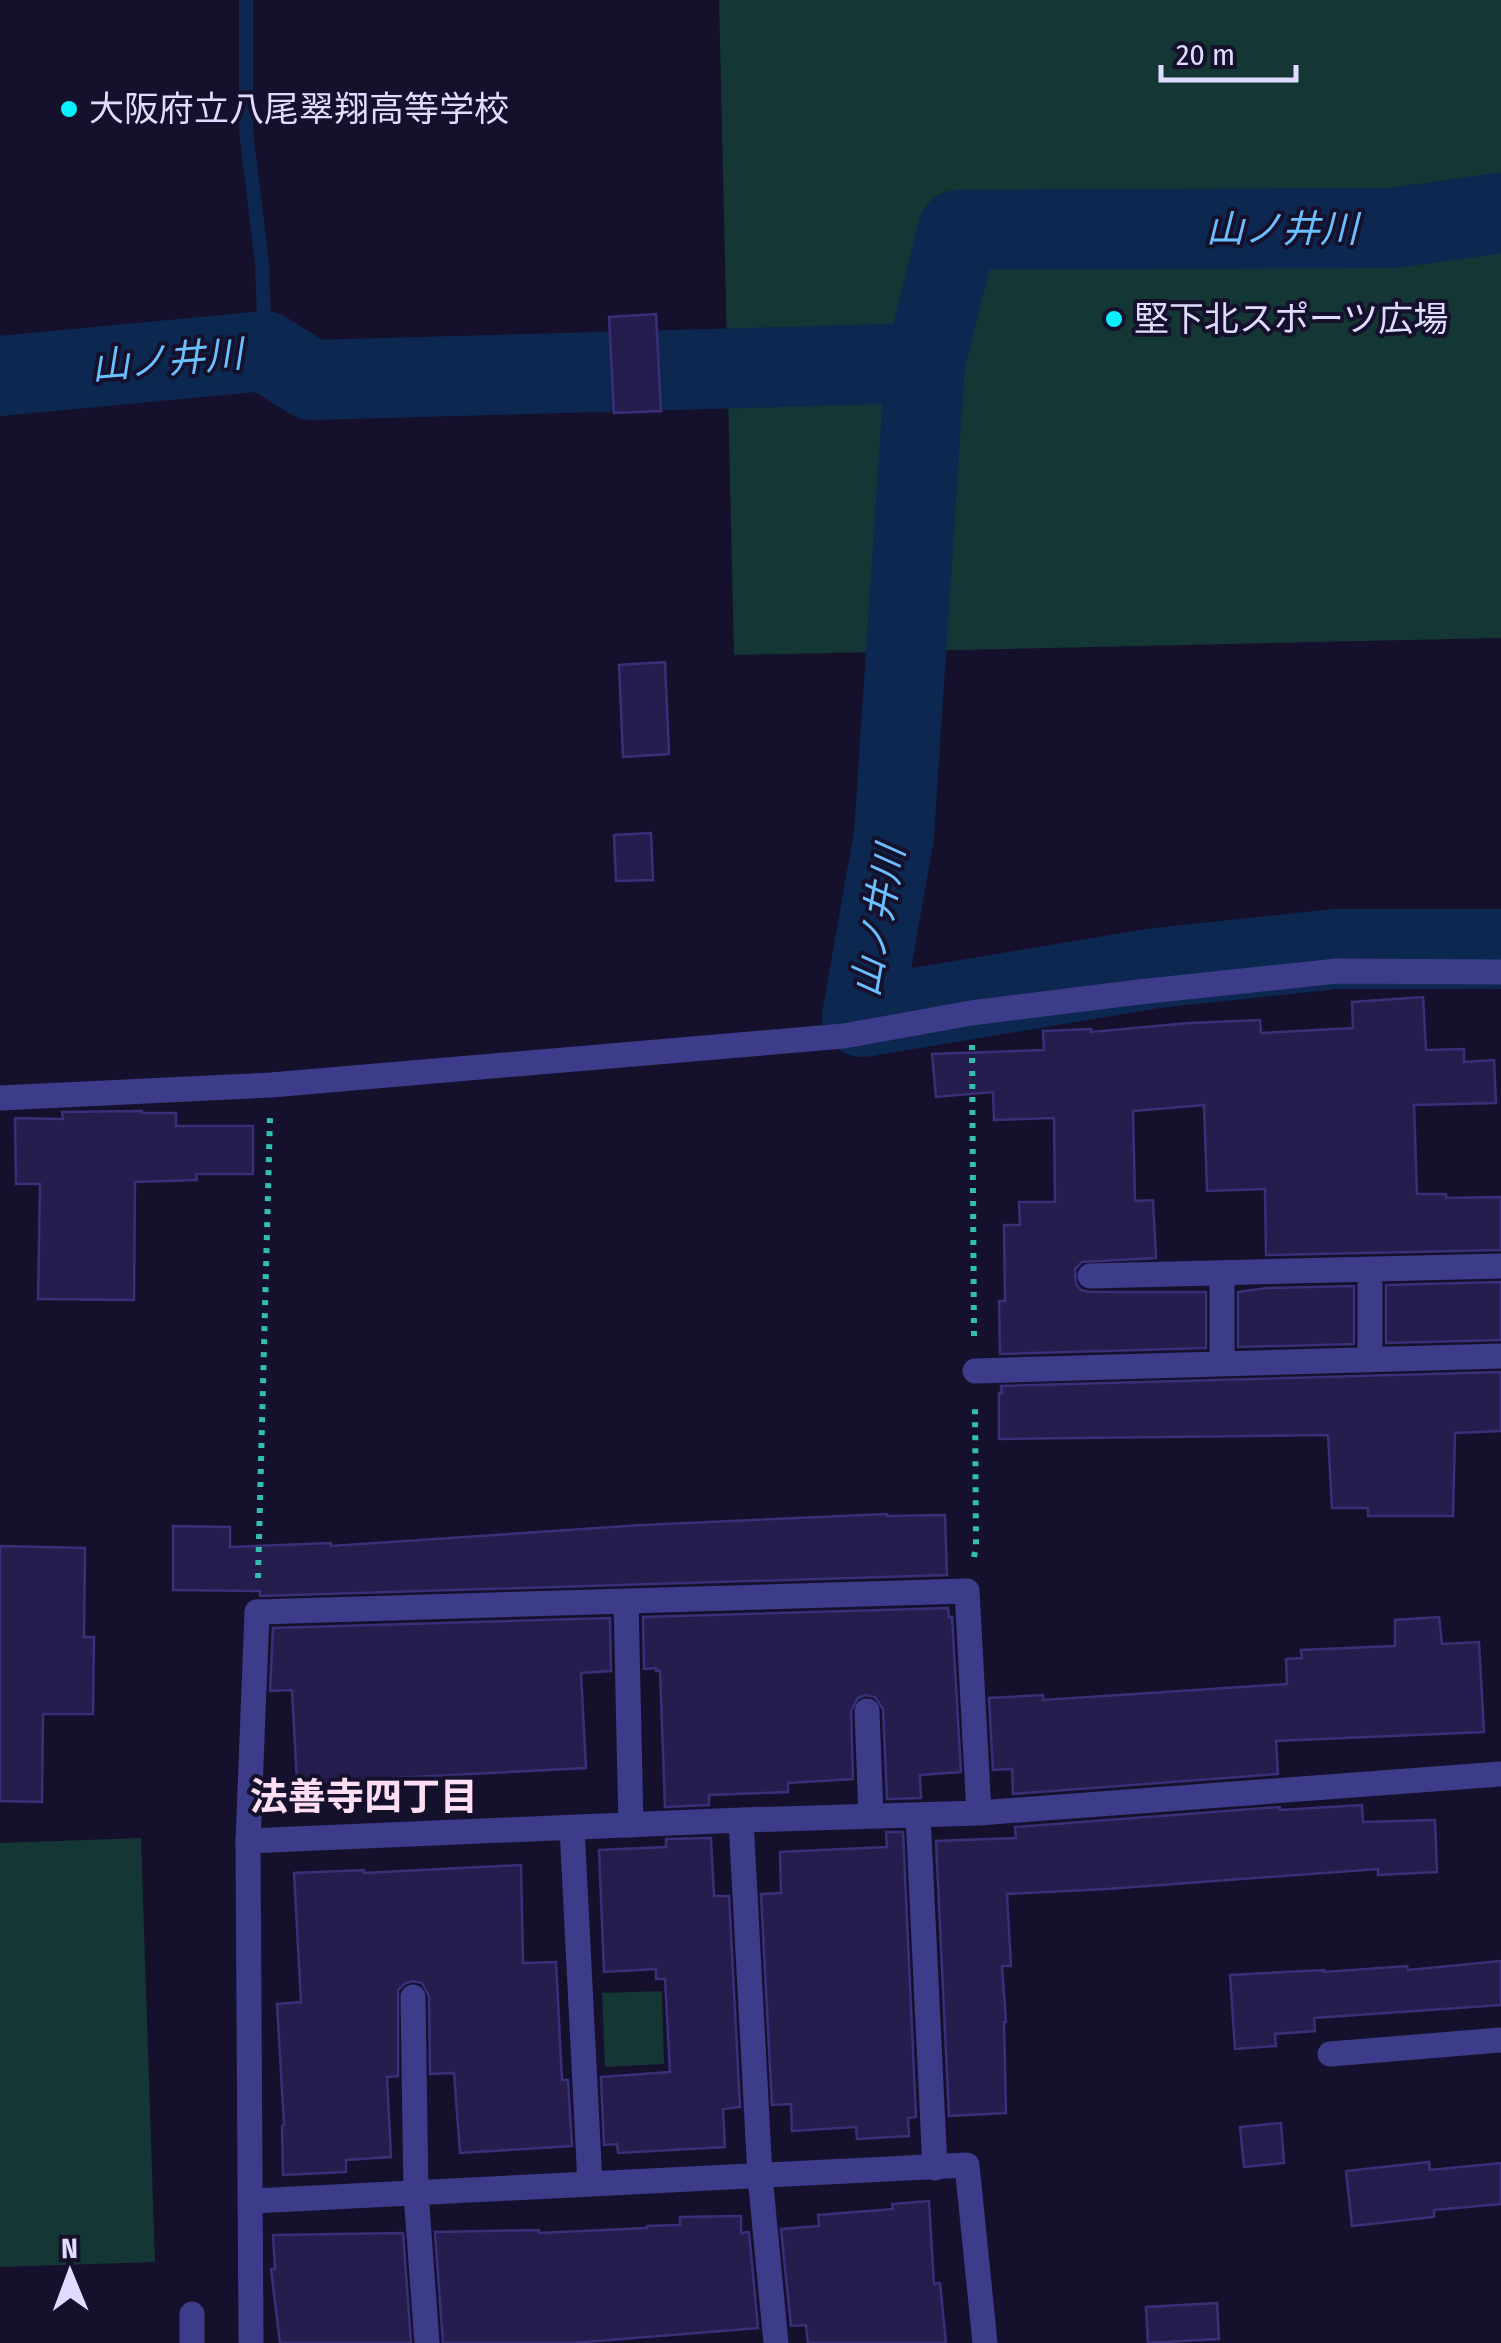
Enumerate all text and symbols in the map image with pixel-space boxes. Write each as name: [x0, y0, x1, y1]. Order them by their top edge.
scale bar: [1161, 20, 1296, 82]
text: 20 m: [1176, 37, 1235, 73]
place label: 大阪府立八尾翠翔高等学校: [89, 88, 509, 130]
marker: 大阪府立八尾翠翔高等学校: [58, 98, 80, 120]
water label: 山ノ井川: [1206, 206, 1362, 252]
place label: 堅下北スポーツ広場: [1134, 298, 1448, 340]
marker: 堅下北スポーツ広場: [1103, 308, 1125, 330]
water label: 山ノ井川: [89, 330, 249, 390]
water label: 山ノ井川: [842, 838, 915, 1000]
district label: 法善寺四丁目: [250, 1774, 478, 1820]
north arrow: [20, 2223, 120, 2323]
text: N: [61, 2232, 78, 2265]

